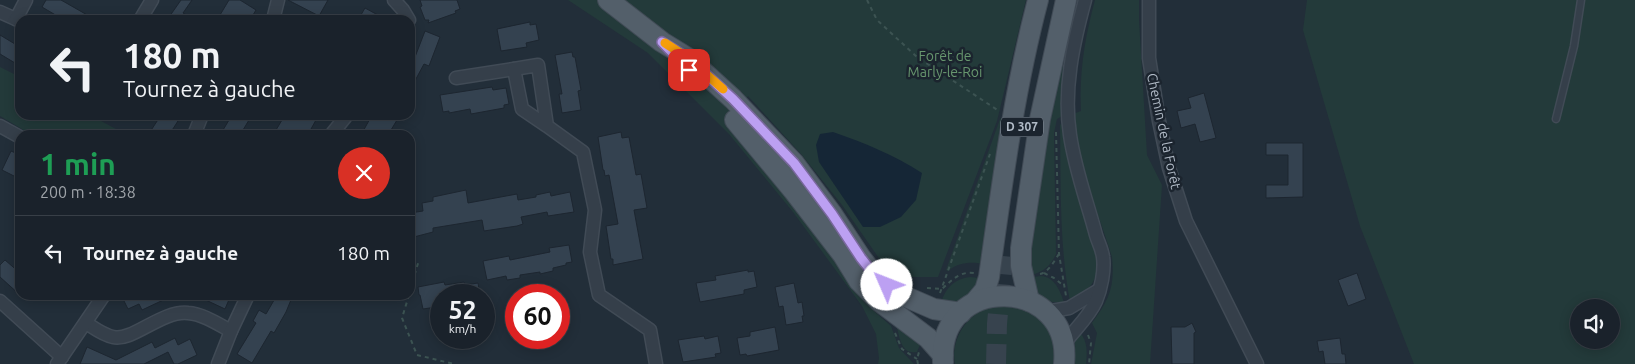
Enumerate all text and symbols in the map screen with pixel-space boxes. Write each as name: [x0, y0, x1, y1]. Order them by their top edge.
icon: left: [40, 35, 105, 100]
text: 180 m: [123, 35, 221, 75]
park label: Forêt de Marly-le-Roi: [908, 48, 982, 80]
pin: [668, 49, 710, 91]
icon: arrive: [675, 56, 703, 84]
street label: Chemin de la Forêt: [1144, 71, 1184, 191]
text: Tournez à gauche: [123, 76, 296, 101]
road number: D 307: [1001, 118, 1043, 136]
text: 1 min: [40, 147, 116, 181]
button: close: [338, 147, 390, 199]
text: 200 m · 18:38: [40, 183, 136, 201]
icon: left: [40, 239, 68, 267]
text: Tournez à gauche: [83, 242, 238, 264]
text: 180 m: [337, 242, 390, 264]
position arrow: [860, 258, 912, 310]
speed limit sign: 60: [505, 284, 570, 349]
text: 52: [448, 296, 477, 324]
map controls: [1570, 299, 1620, 349]
button: sound: [1570, 299, 1620, 349]
text: km/h: [449, 322, 476, 335]

